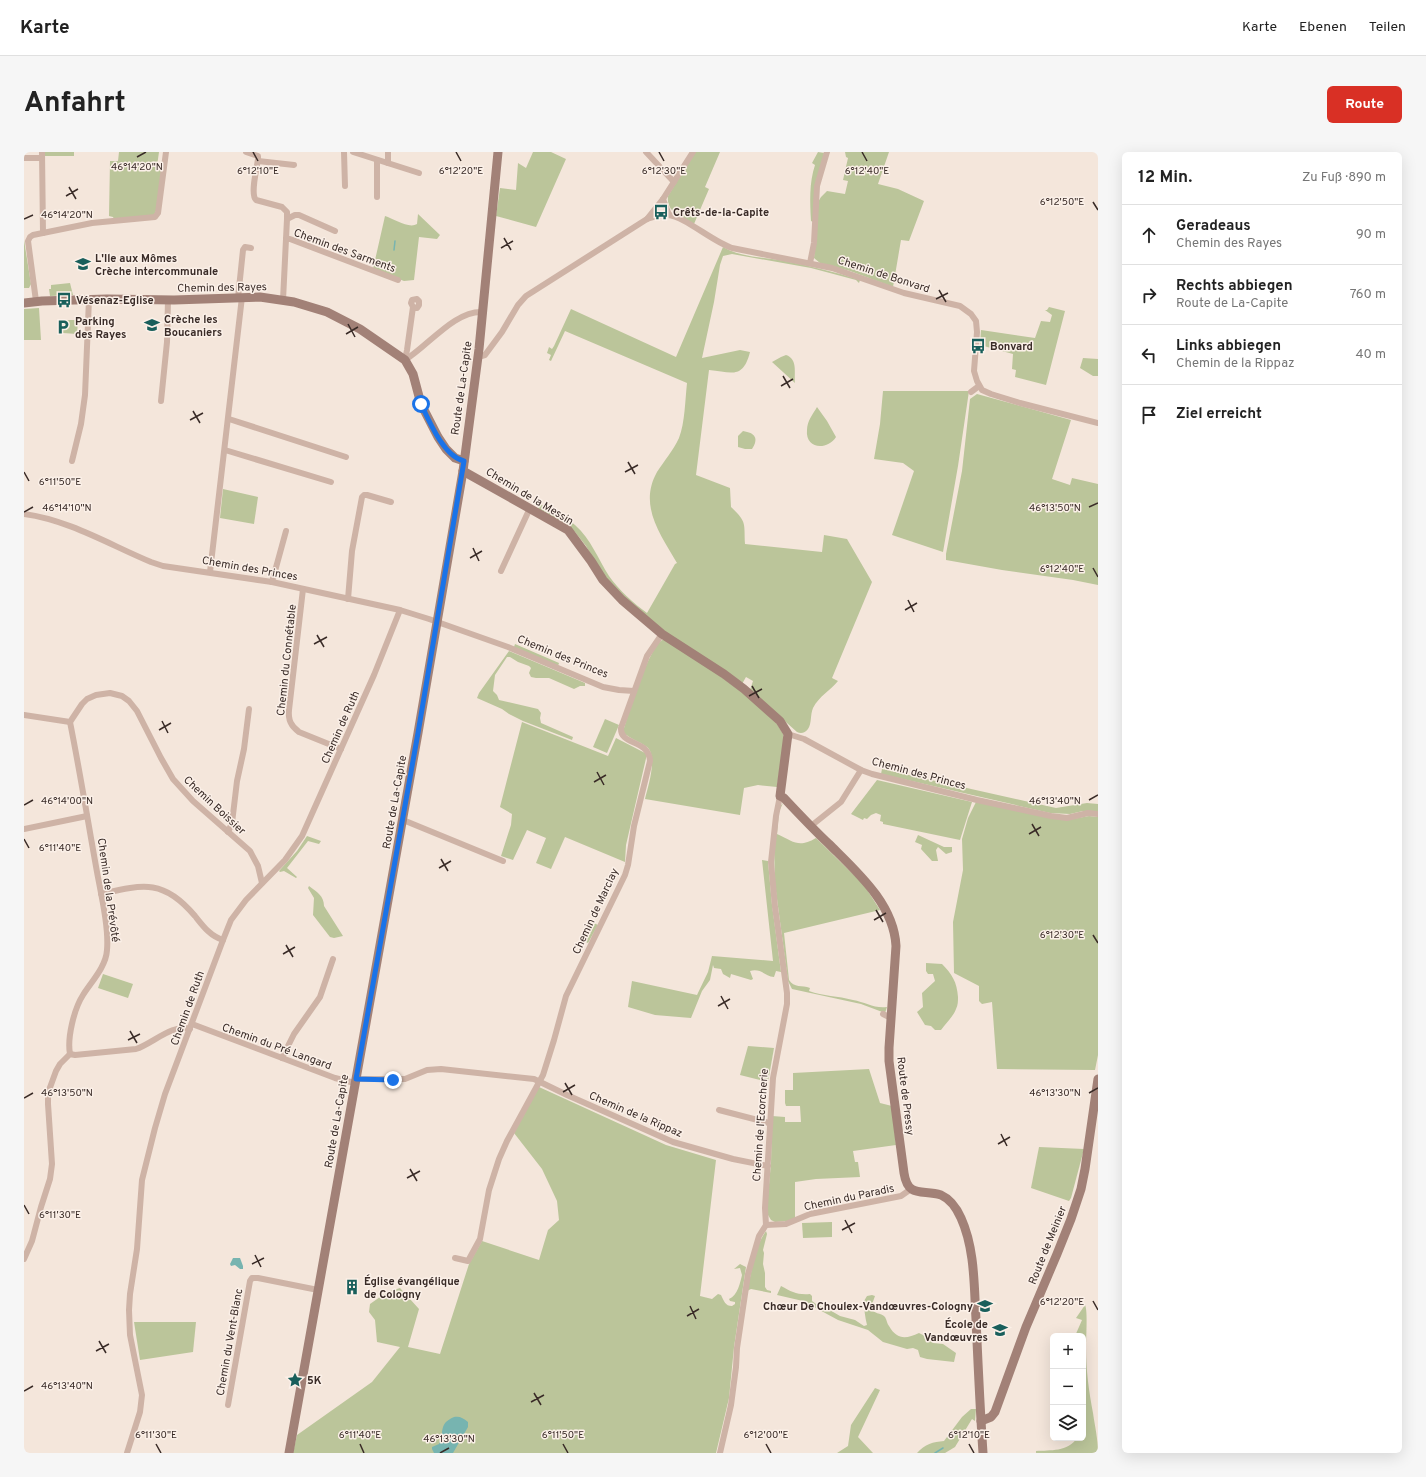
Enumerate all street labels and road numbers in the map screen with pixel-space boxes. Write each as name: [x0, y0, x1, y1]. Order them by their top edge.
street label: Chemin des Sarments: [292, 226, 398, 276]
street label: Chemin de Bonvard: [836, 253, 932, 296]
street label: Chemin des Rayes: [177, 280, 267, 296]
street label: Route de La-Capite: [448, 340, 476, 436]
street label: Chemin de la Messin: [483, 465, 576, 529]
street label: Chemin des Princes: [201, 554, 299, 584]
street label: Chemin du Connétable: [274, 604, 300, 717]
street label: Chemin des Princes: [515, 632, 610, 682]
street label: Chemin de Ruth: [319, 689, 363, 766]
street label: Route de La-Capite: [380, 754, 410, 850]
street label: Chemin des Princes: [870, 755, 967, 793]
street label: Chemin Boissier: [180, 773, 249, 839]
street label: Chemin de la Prévôté: [94, 837, 122, 943]
street label: Chemin de Marclay: [570, 866, 622, 957]
street label: Chemin de Ruth: [168, 969, 208, 1048]
street label: Chemin du Pré Langard: [220, 1021, 333, 1073]
street label: Route de Pressy: [893, 1056, 917, 1137]
street label: Chemin de l'Ecorcherie: [750, 1068, 772, 1182]
street label: Route de La-Capite: [322, 1073, 352, 1169]
street label: Chemin de la Rippaz: [587, 1089, 685, 1141]
street label: Chemin du Paradis: [803, 1182, 896, 1214]
street label: Route de Meinier: [1026, 1203, 1070, 1287]
street label: Chemin du Vent-Blanc: [214, 1287, 246, 1397]

